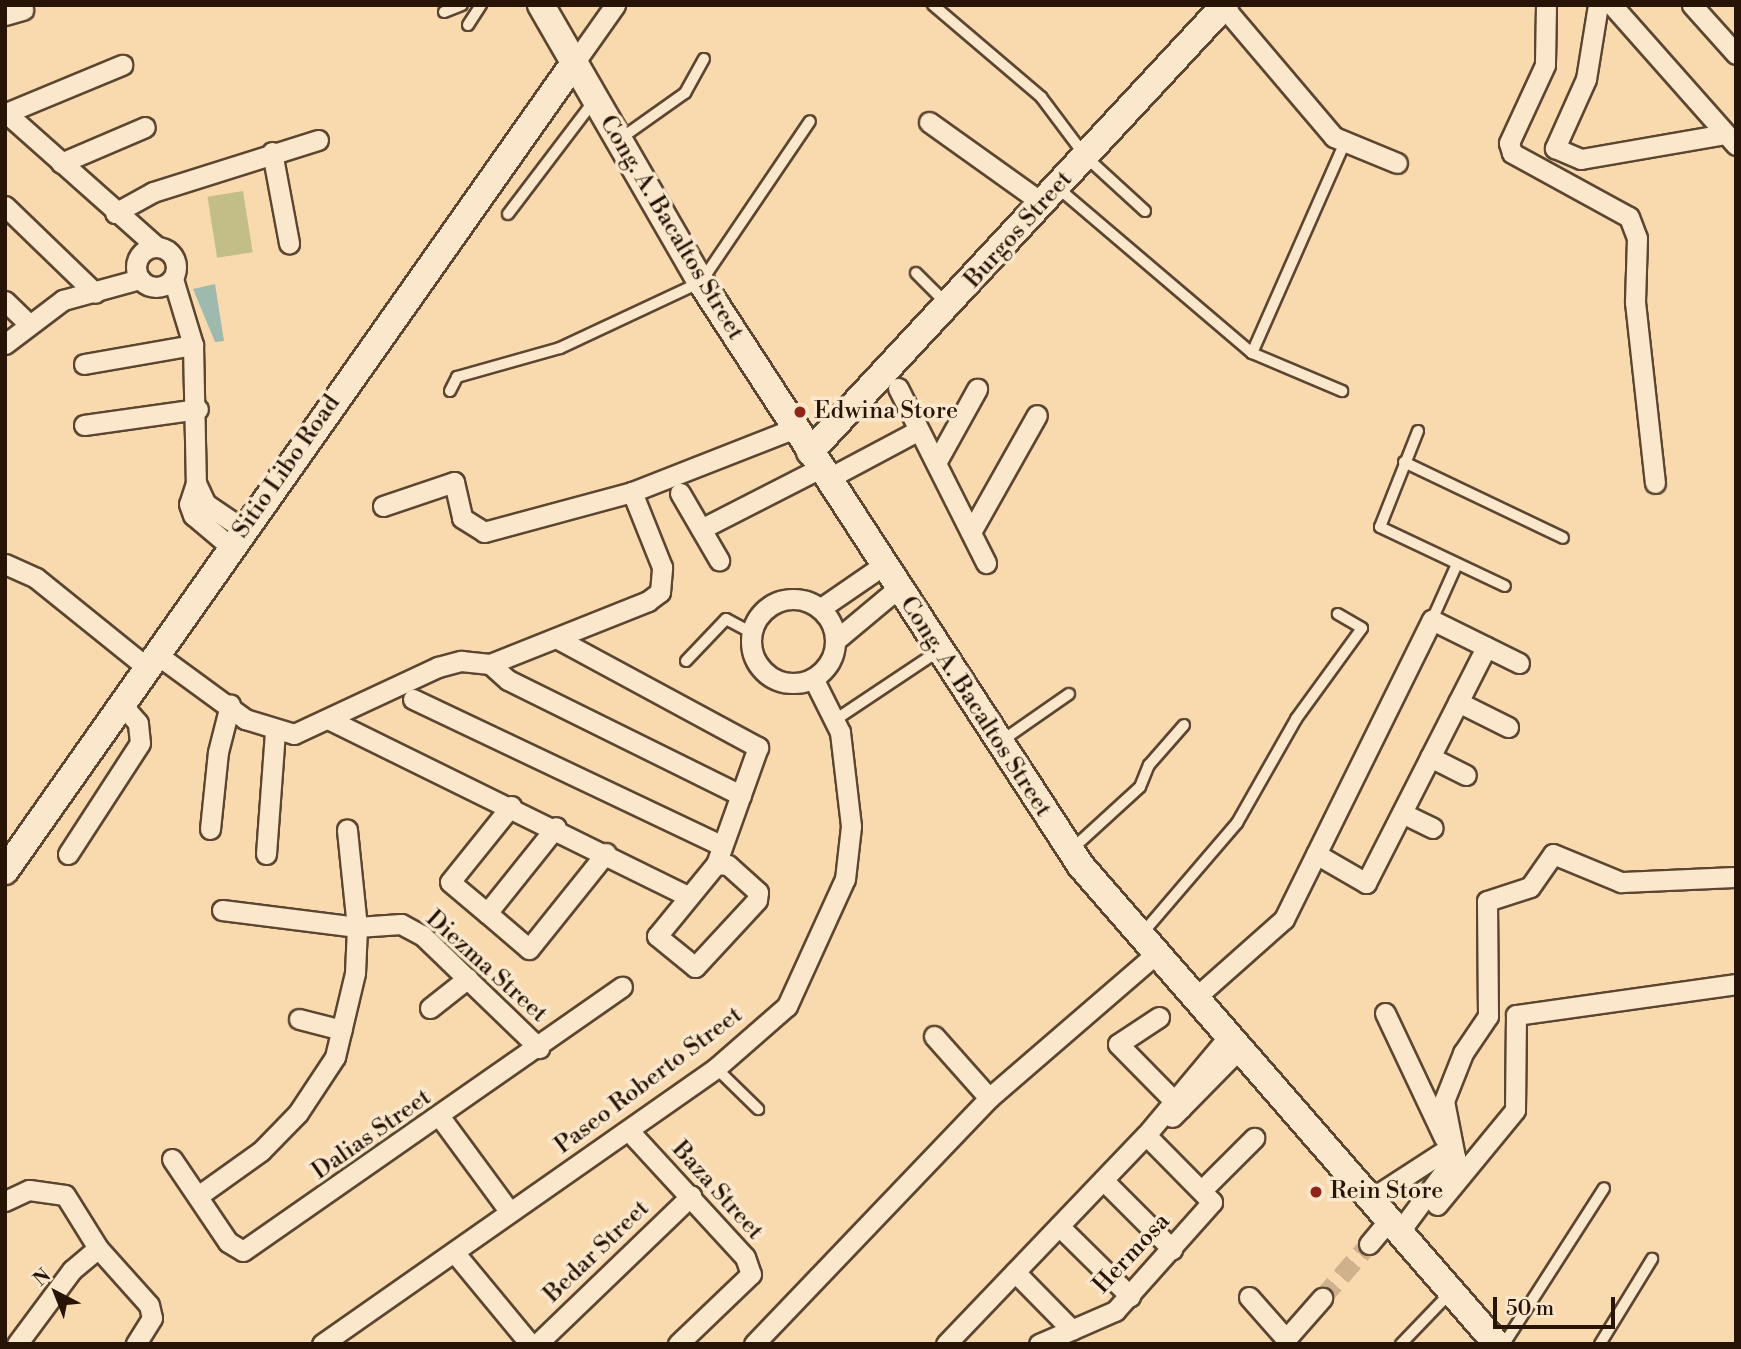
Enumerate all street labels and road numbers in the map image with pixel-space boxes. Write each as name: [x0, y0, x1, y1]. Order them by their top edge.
street label: Cong. A. Bacaltos Street: [592, 110, 750, 346]
street label: Burgos Street: [959, 166, 1079, 294]
street label: Sitio Libo Road: [227, 390, 347, 544]
street label: Cong. A. Bacaltos Street: [893, 591, 1057, 823]
street label: Diezma Street: [419, 905, 553, 1029]
street label: Paseo Roberto Street: [550, 1001, 748, 1161]
street label: Dalias Street: [307, 1083, 437, 1187]
street label: Baza Street: [665, 1136, 769, 1246]
street label: Bedar Street: [538, 1195, 656, 1309]
street label: Hermosa: [1088, 1208, 1176, 1300]

